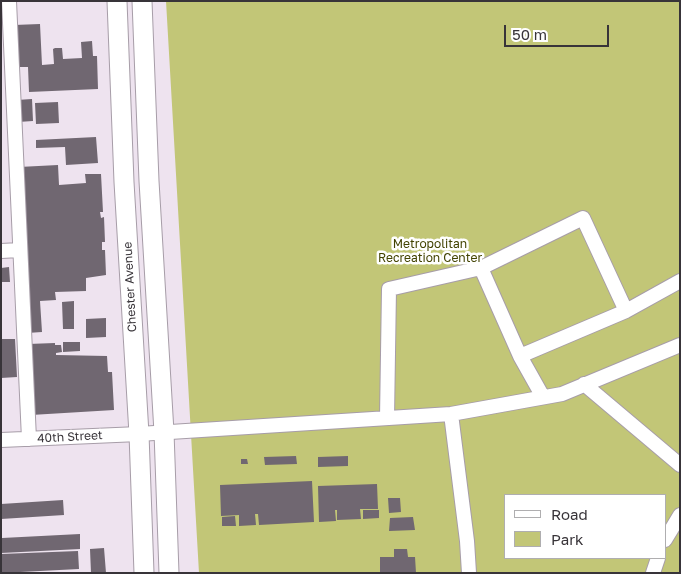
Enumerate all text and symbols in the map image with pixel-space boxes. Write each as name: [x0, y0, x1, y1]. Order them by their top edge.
scale bar: [506, 15, 611, 47]
text: 50 m: [512, 25, 547, 43]
park label: Metropolitan Recreation Center: [378, 237, 482, 265]
street label: Chester Avenue: [120, 241, 140, 333]
street label: 40th Street: [37, 428, 103, 446]
legend: [503, 494, 666, 559]
text: Road: [551, 505, 588, 523]
text: Park: [551, 530, 583, 548]

